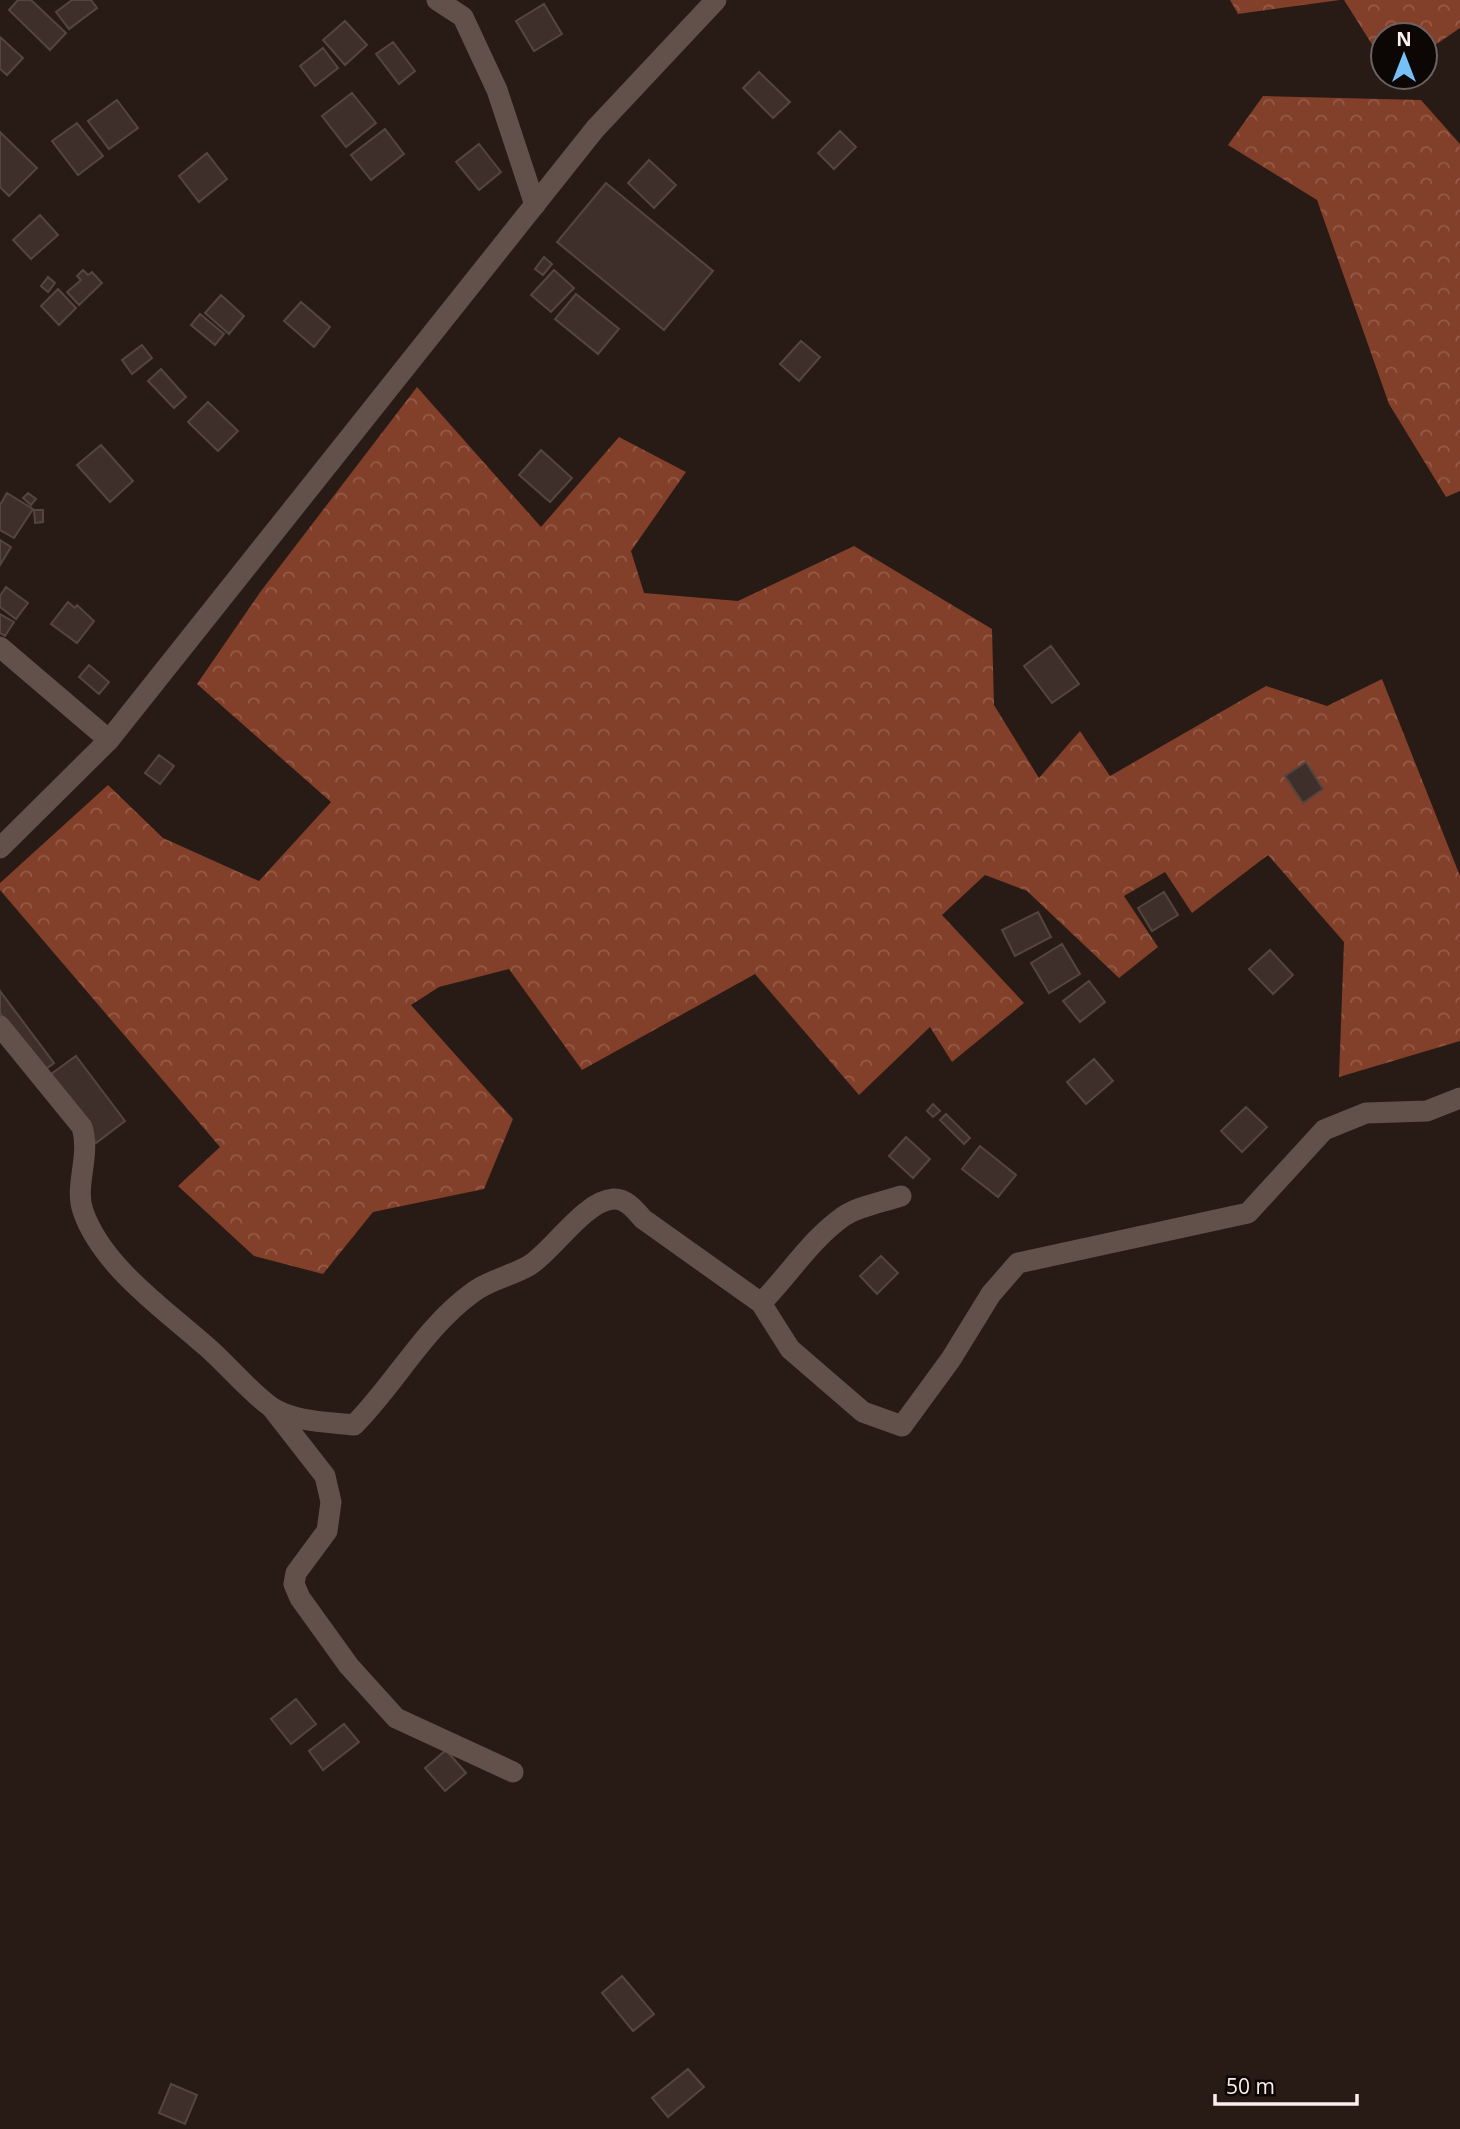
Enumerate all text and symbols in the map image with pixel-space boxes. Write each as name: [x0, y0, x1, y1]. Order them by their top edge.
north arrow: [1369, 21, 1439, 91]
text: N: [1396, 26, 1412, 52]
scale bar: [1215, 2062, 1357, 2106]
text: 50 m: [1226, 2072, 1275, 2100]

